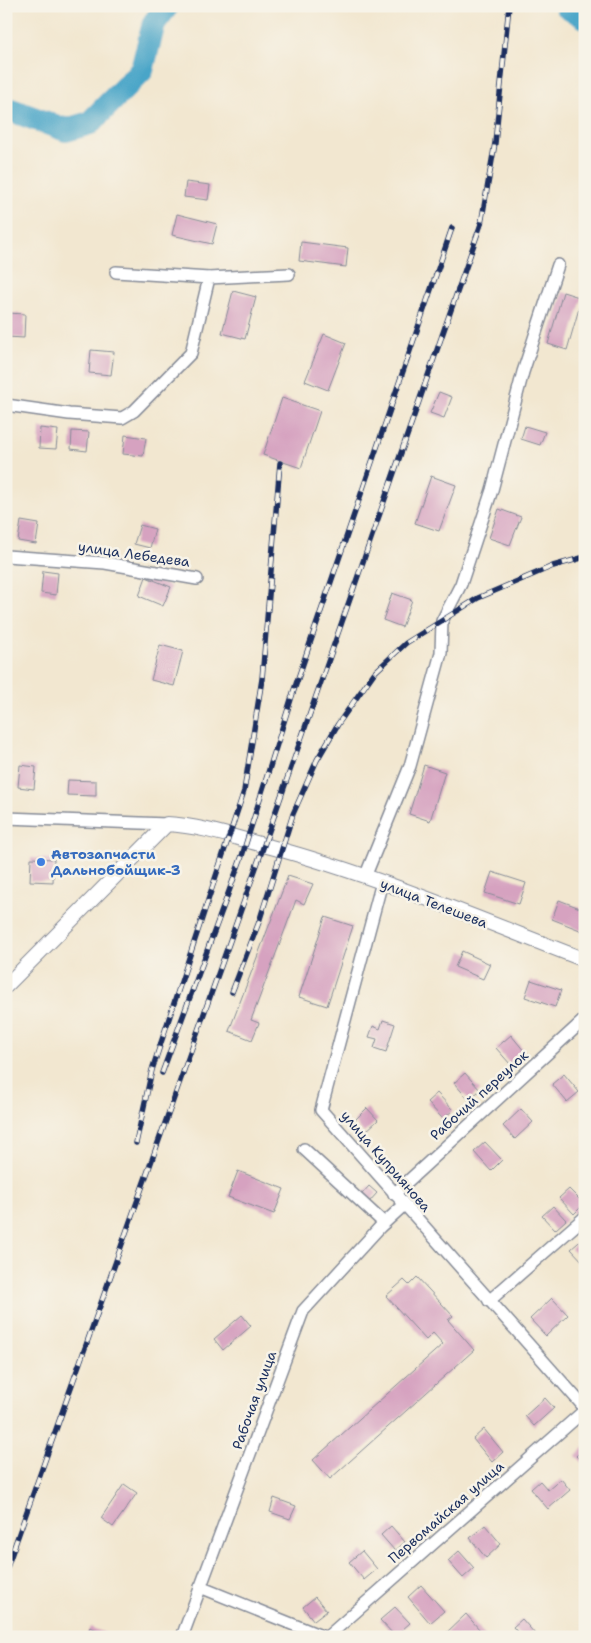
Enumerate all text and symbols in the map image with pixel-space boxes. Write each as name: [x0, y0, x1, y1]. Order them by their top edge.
street label: улица Лебедева: [77, 537, 191, 571]
place label: Автозапчасти Дальнобойщик-3: [51, 845, 181, 879]
marker: Автозапчасти Дальнобойщик-3: [35, 856, 47, 868]
street label: улица Телешева: [378, 874, 491, 932]
street label: Рабочий переулок: [426, 1046, 532, 1144]
street label: улица Куприянова: [337, 1106, 435, 1216]
street label: Рабочая улица: [228, 1348, 280, 1452]
street label: Первомайская улица: [385, 1457, 508, 1567]

